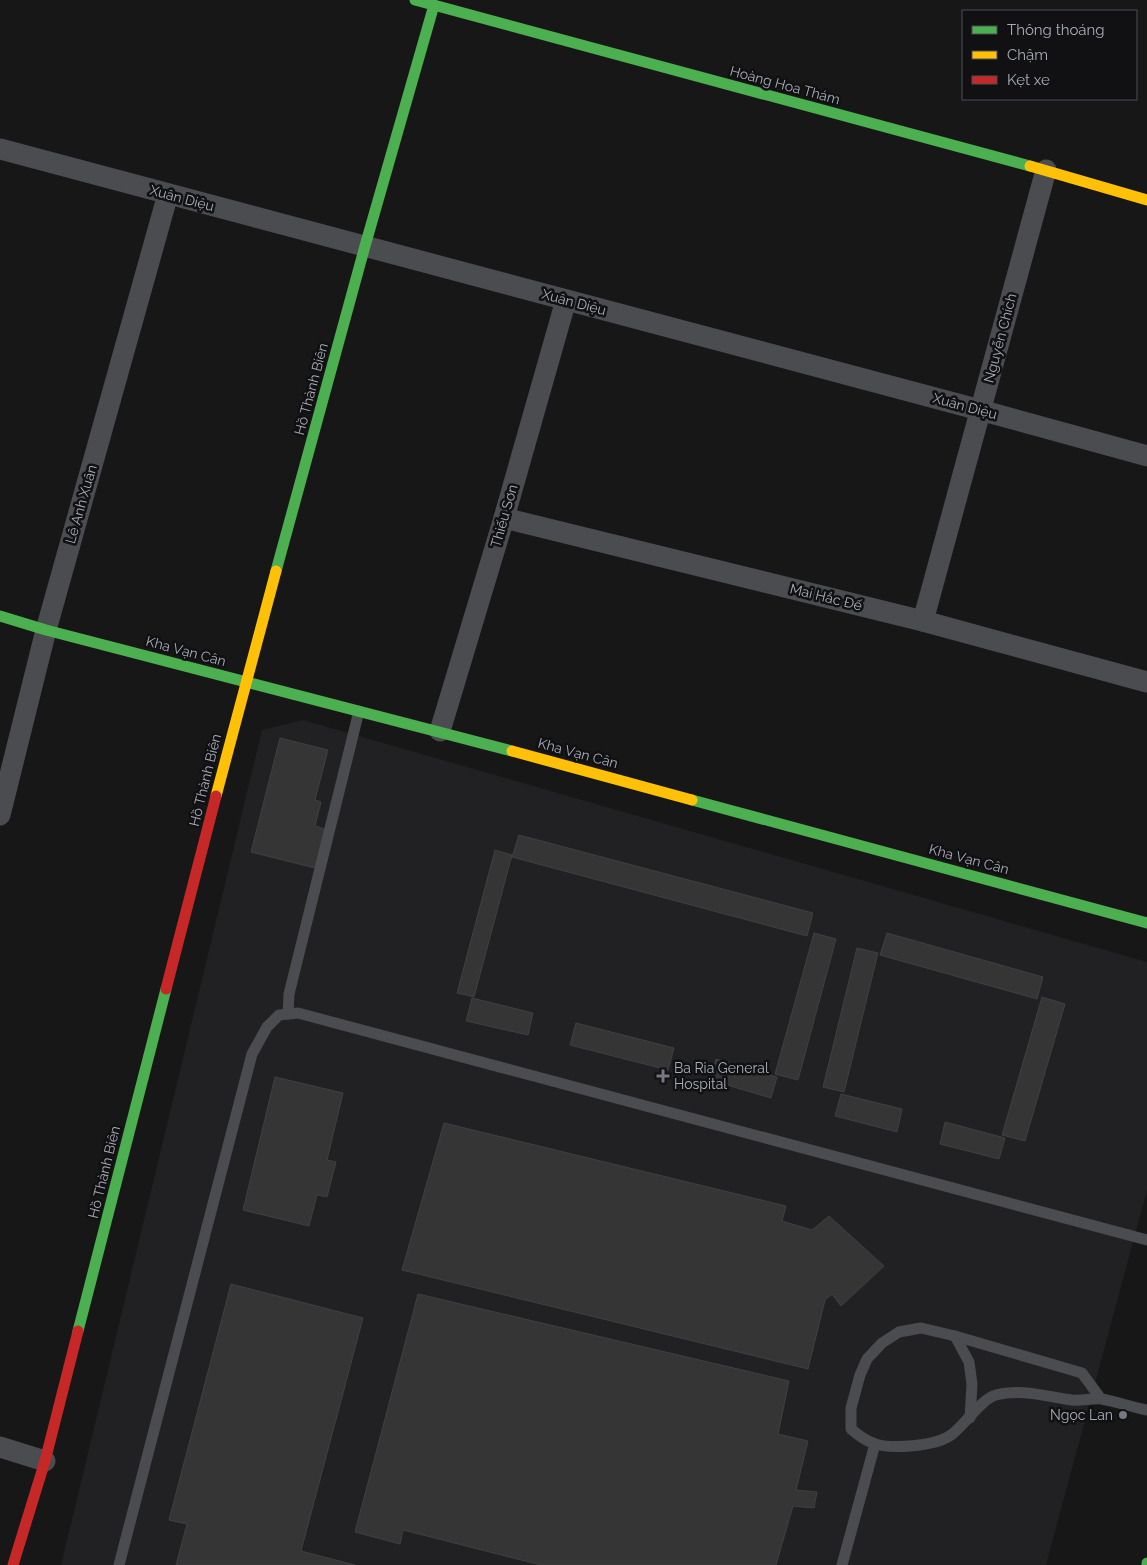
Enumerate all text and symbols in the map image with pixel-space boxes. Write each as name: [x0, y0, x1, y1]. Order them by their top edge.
legend: [962, 10, 1137, 100]
text: Thông thoáng: [1007, 21, 1105, 39]
text: Chậm: [1007, 46, 1048, 64]
street label: Hoàng Hoa Thám: [728, 63, 842, 107]
text: Kẹt xe: [1007, 71, 1050, 89]
street label: Xuân Diệu: [148, 182, 216, 214]
street label: Xuân Diệu: [540, 286, 608, 318]
street label: Nguyễn Chích: [980, 292, 1020, 384]
street label: Hồ Thành Biên: [291, 341, 331, 437]
street label: Xuân Diệu: [931, 390, 999, 422]
street label: Lê Anh Xuân: [62, 463, 100, 545]
street label: Thiếu Sơn: [487, 483, 521, 549]
street label: Mai Hắc Đế: [788, 580, 864, 614]
street label: Kha Vạn Cân: [144, 633, 228, 669]
street label: Hồ Thành Biên: [186, 732, 224, 828]
street label: Kha Vạn Cân: [536, 735, 620, 771]
street label: Kha Vạn Cân: [927, 841, 1011, 877]
place label: Ba Ria General Hospital: [674, 1060, 769, 1092]
marker: Ba Ria General Hospital: [656, 1069, 670, 1083]
street label: Hồ Thành Biên: [85, 1124, 123, 1220]
place label: Ngọc Lan: [1050, 1407, 1113, 1423]
marker: Ngọc Lan: [1117, 1409, 1129, 1421]

